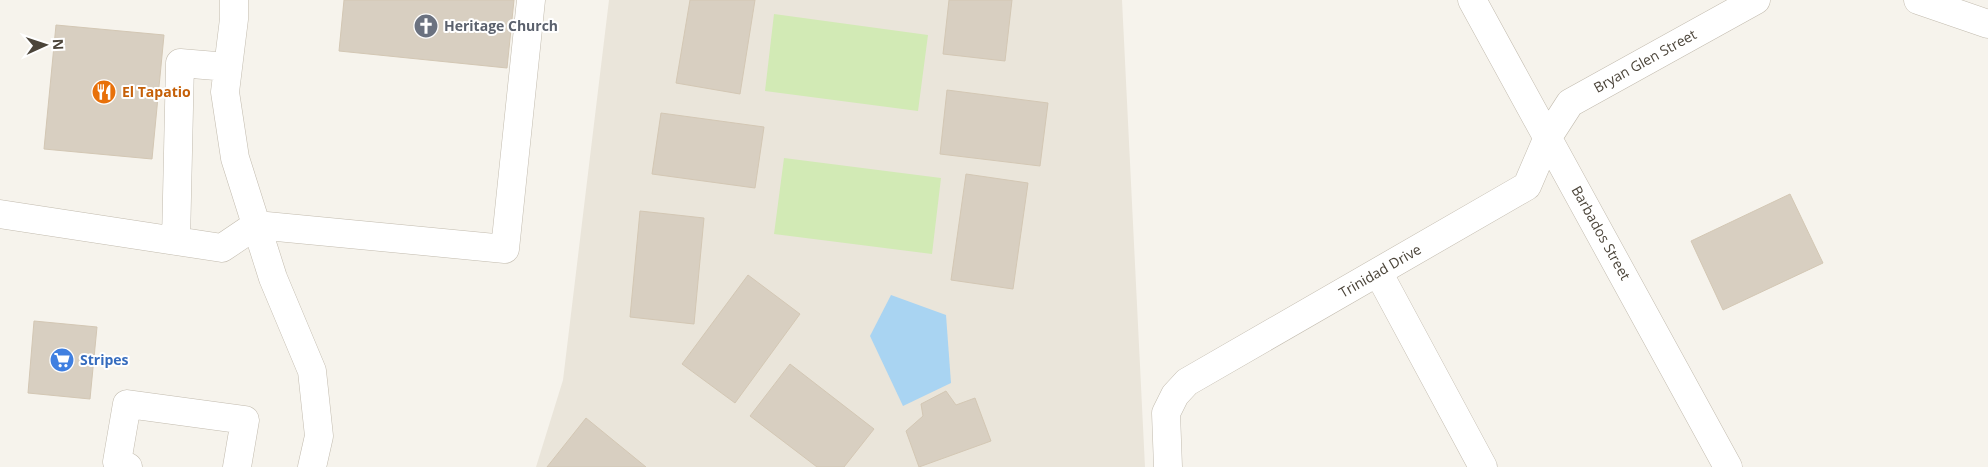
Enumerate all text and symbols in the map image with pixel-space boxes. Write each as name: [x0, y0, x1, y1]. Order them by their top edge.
church icon: Heritage Church: [413, 13, 439, 39]
place label: Heritage Church: [444, 16, 558, 35]
north arrow: [20, 20, 70, 70]
street label: Bryan Glen Street: [1590, 24, 1700, 97]
text: N: [49, 38, 68, 50]
restaurant icon: El Tapatio: [91, 79, 117, 105]
place label: El Tapatio: [122, 82, 191, 101]
street label: Barbados Street: [1568, 182, 1635, 283]
street label: Trinidad Drive: [1335, 239, 1424, 302]
supermarket icon: Stripes: [49, 347, 75, 373]
place label: Stripes: [80, 350, 129, 369]

